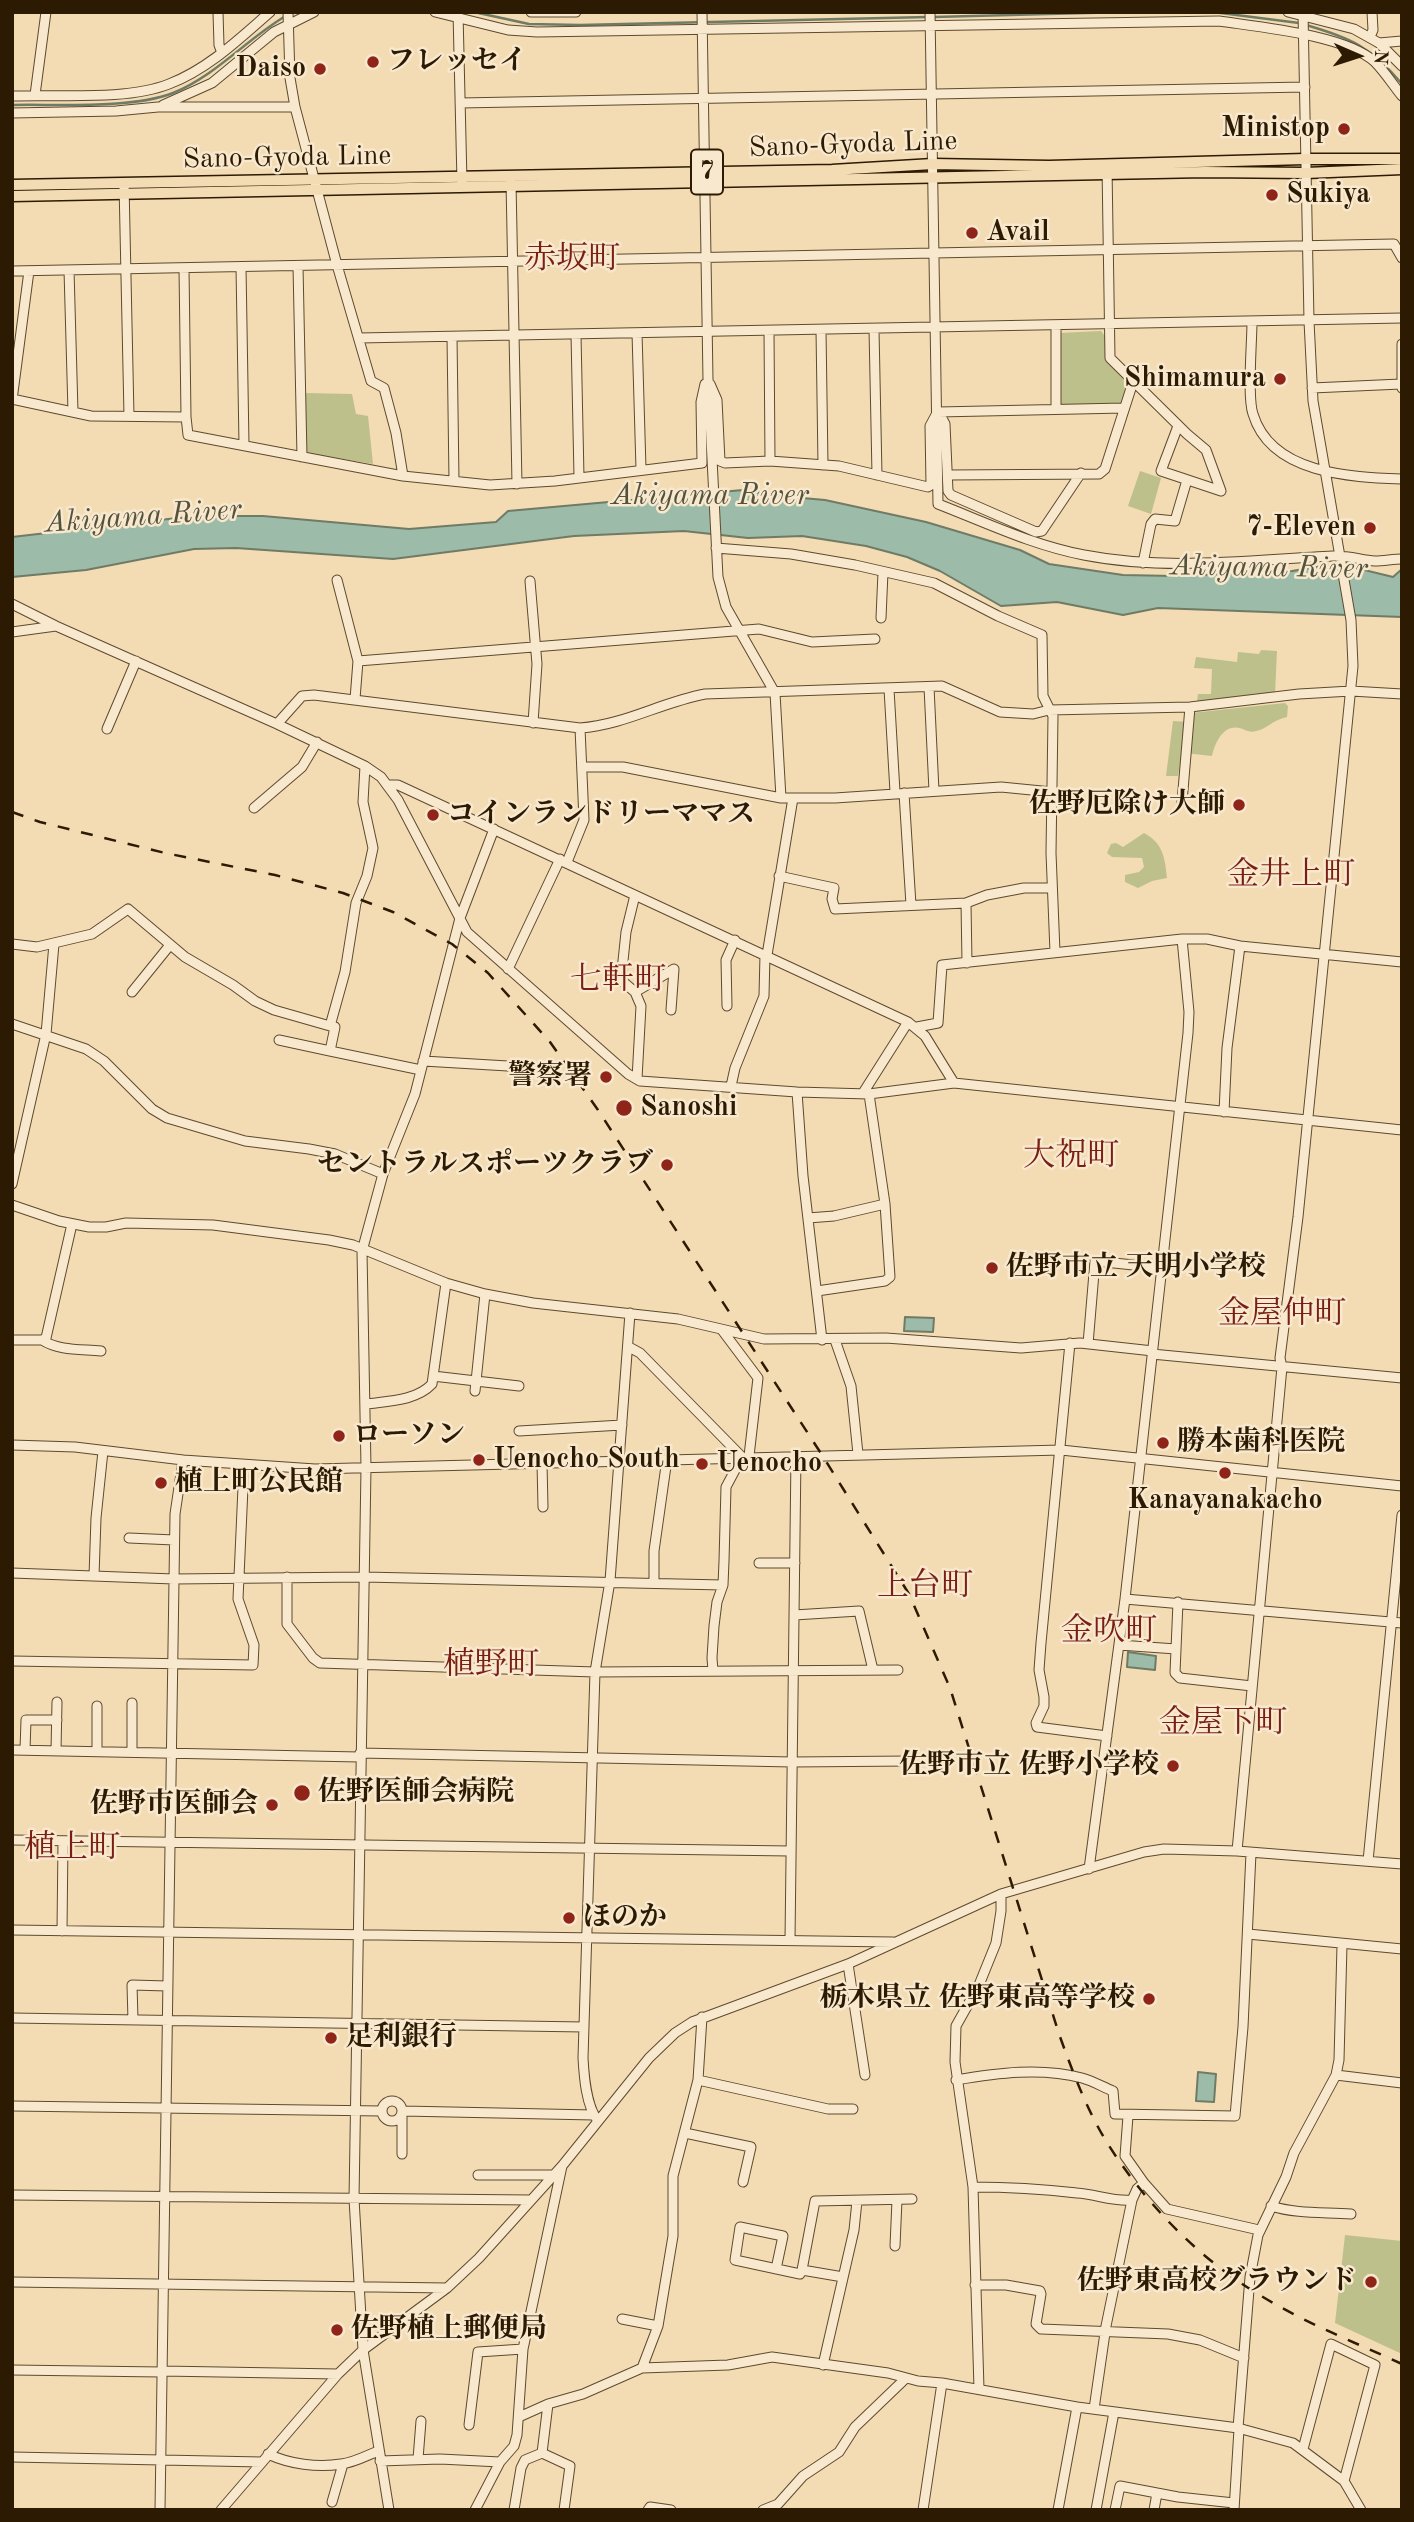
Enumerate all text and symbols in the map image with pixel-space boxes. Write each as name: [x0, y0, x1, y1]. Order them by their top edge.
north arrow: [1323, 21, 1393, 91]
place label: フレッセイ: [387, 45, 527, 79]
text: N: [1370, 49, 1389, 65]
place label: Daiso: [235, 52, 306, 86]
marker: フレッセイ: [365, 54, 381, 70]
marker: Daiso: [312, 61, 328, 77]
place label: Ministop: [1221, 112, 1330, 146]
marker: Ministop: [1336, 121, 1352, 137]
street label: Sano-Gyoda Line: [748, 125, 958, 165]
street label: Sano-Gyoda Line: [182, 139, 392, 177]
road number: 7: [691, 150, 723, 195]
place label: Sukiya: [1286, 178, 1371, 212]
marker: Sukiya: [1264, 187, 1280, 203]
place label: Avail: [986, 216, 1050, 250]
marker: Avail: [964, 225, 980, 241]
district label: 赤坂町: [524, 241, 620, 279]
place label: Shimamura: [1124, 362, 1266, 396]
marker: Shimamura: [1272, 371, 1288, 387]
water label: Akiyama River: [611, 478, 809, 514]
water label: Akiyama River: [43, 492, 243, 542]
place label: 7-Eleven: [1246, 511, 1356, 545]
marker: 7-Eleven: [1362, 520, 1378, 536]
water label: Akiyama River: [1170, 548, 1368, 588]
place label: 佐野厄除け大師: [1029, 788, 1225, 822]
marker: 佐野厄除け大師: [1231, 797, 1247, 813]
place label: コインランドリーママス: [447, 798, 755, 832]
marker: コインランドリーママス: [425, 807, 441, 823]
district label: 金井上町: [1227, 857, 1355, 895]
district label: 七軒町: [570, 962, 666, 1000]
place label: 警察署: [508, 1060, 592, 1094]
marker: 警察署: [598, 1069, 614, 1085]
place label: Sanoshi: [640, 1091, 737, 1125]
marker: Sanoshi: [614, 1098, 634, 1118]
district label: 大祝町: [1023, 1138, 1119, 1176]
place label: セントラルスポーツクラブ: [317, 1148, 653, 1182]
marker: セントラルスポーツクラブ: [659, 1157, 675, 1173]
place label: 佐野市立 天明小学校: [1006, 1251, 1266, 1285]
marker: 佐野市立 天明小学校: [984, 1260, 1000, 1276]
district label: 金屋仲町: [1218, 1296, 1346, 1334]
place label: ローソン: [353, 1419, 465, 1453]
place label: 勝本歯科医院: [1177, 1426, 1345, 1460]
marker: ローソン: [331, 1428, 347, 1444]
marker: 勝本歯科医院: [1155, 1435, 1171, 1451]
place label: Uenocho South: [493, 1443, 680, 1477]
place label: Uenocho: [716, 1447, 822, 1481]
marker: Uenocho South: [471, 1452, 487, 1468]
marker: Uenocho: [694, 1456, 710, 1472]
marker: Kanayanakacho: [1217, 1465, 1233, 1481]
place label: 植上町公民館: [175, 1466, 343, 1500]
marker: 植上町公民館: [153, 1475, 169, 1491]
place label: Kanayanakacho: [1127, 1484, 1323, 1518]
district label: 上台町: [877, 1568, 973, 1606]
district label: 金吹町: [1061, 1613, 1157, 1651]
district label: 植野町: [443, 1647, 539, 1685]
district label: 金屋下町: [1159, 1705, 1287, 1743]
place label: 佐野市立 佐野小学校: [899, 1749, 1159, 1783]
marker: 佐野市立 佐野小学校: [1165, 1758, 1181, 1774]
place label: 佐野医師会病院: [318, 1776, 514, 1810]
marker: 佐野医師会病院: [292, 1783, 312, 1803]
place label: 佐野市医師会: [90, 1788, 258, 1822]
marker: 佐野市医師会: [264, 1797, 280, 1813]
district label: 植上町: [24, 1830, 120, 1868]
place label: ほのか: [583, 1901, 667, 1935]
marker: ほのか: [561, 1910, 577, 1926]
place label: 栃木県立 佐野東高等学校: [819, 1982, 1135, 2016]
marker: 栃木県立 佐野東高等学校: [1141, 1991, 1157, 2007]
place label: 足利銀行: [345, 2021, 457, 2055]
marker: 足利銀行: [323, 2030, 339, 2046]
place label: 佐野東高校グラウンド: [1077, 2265, 1357, 2299]
marker: 佐野東高校グラウンド: [1363, 2274, 1379, 2290]
place label: 佐野植上郵便局: [351, 2313, 547, 2347]
marker: 佐野植上郵便局: [329, 2322, 345, 2338]

